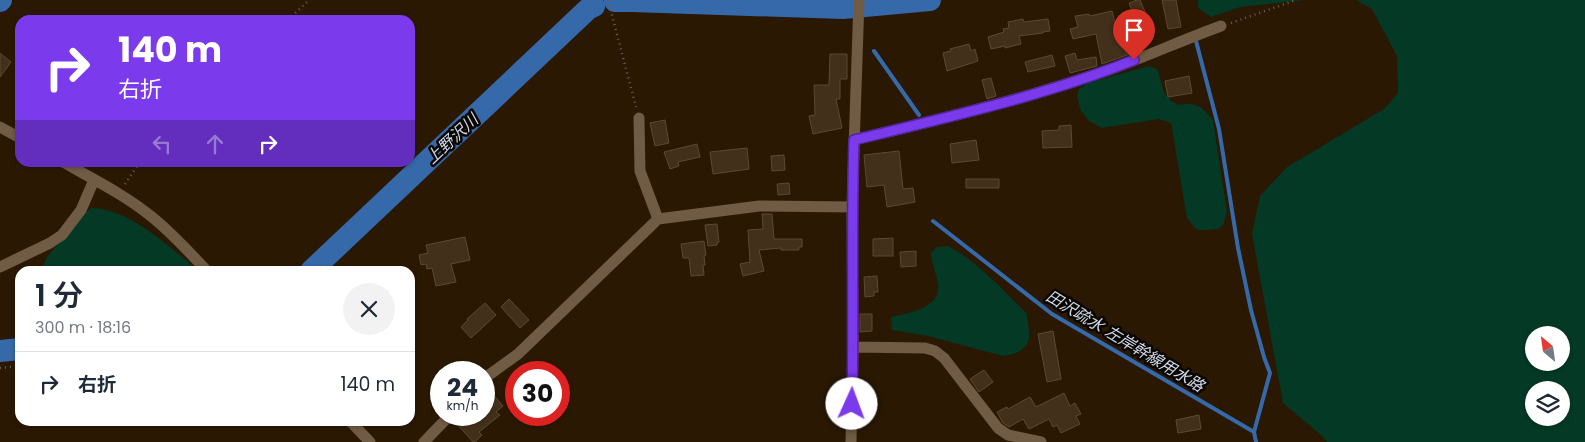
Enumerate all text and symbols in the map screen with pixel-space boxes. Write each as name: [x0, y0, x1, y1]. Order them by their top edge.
pin: [1113, 9, 1155, 60]
icon: arrive: [1120, 16, 1148, 44]
text: 140 m: [118, 25, 222, 74]
icon: right: [35, 35, 100, 100]
text: 右折: [118, 74, 162, 105]
water label: 上野沢川: [421, 107, 485, 169]
icon: left: [148, 130, 176, 158]
icon: ahead: [201, 130, 229, 158]
icon: right: [254, 130, 282, 158]
text: 1 分: [35, 274, 83, 317]
button: close: [343, 283, 395, 335]
water label: 田沢疏水 左岸幹線用水路: [1042, 285, 1210, 398]
text: 300 m · 18:16: [35, 316, 131, 339]
north arrow: [1525, 326, 1570, 371]
map controls: [1525, 326, 1570, 426]
speed limit sign: 30: [505, 361, 570, 426]
icon: right: [35, 370, 63, 398]
text: 24: [447, 370, 478, 405]
text: 右折: [78, 371, 116, 398]
text: 140 m: [340, 371, 395, 398]
position arrow: [825, 377, 877, 429]
button: layers: [1525, 381, 1570, 426]
text: km/h: [447, 397, 478, 414]

